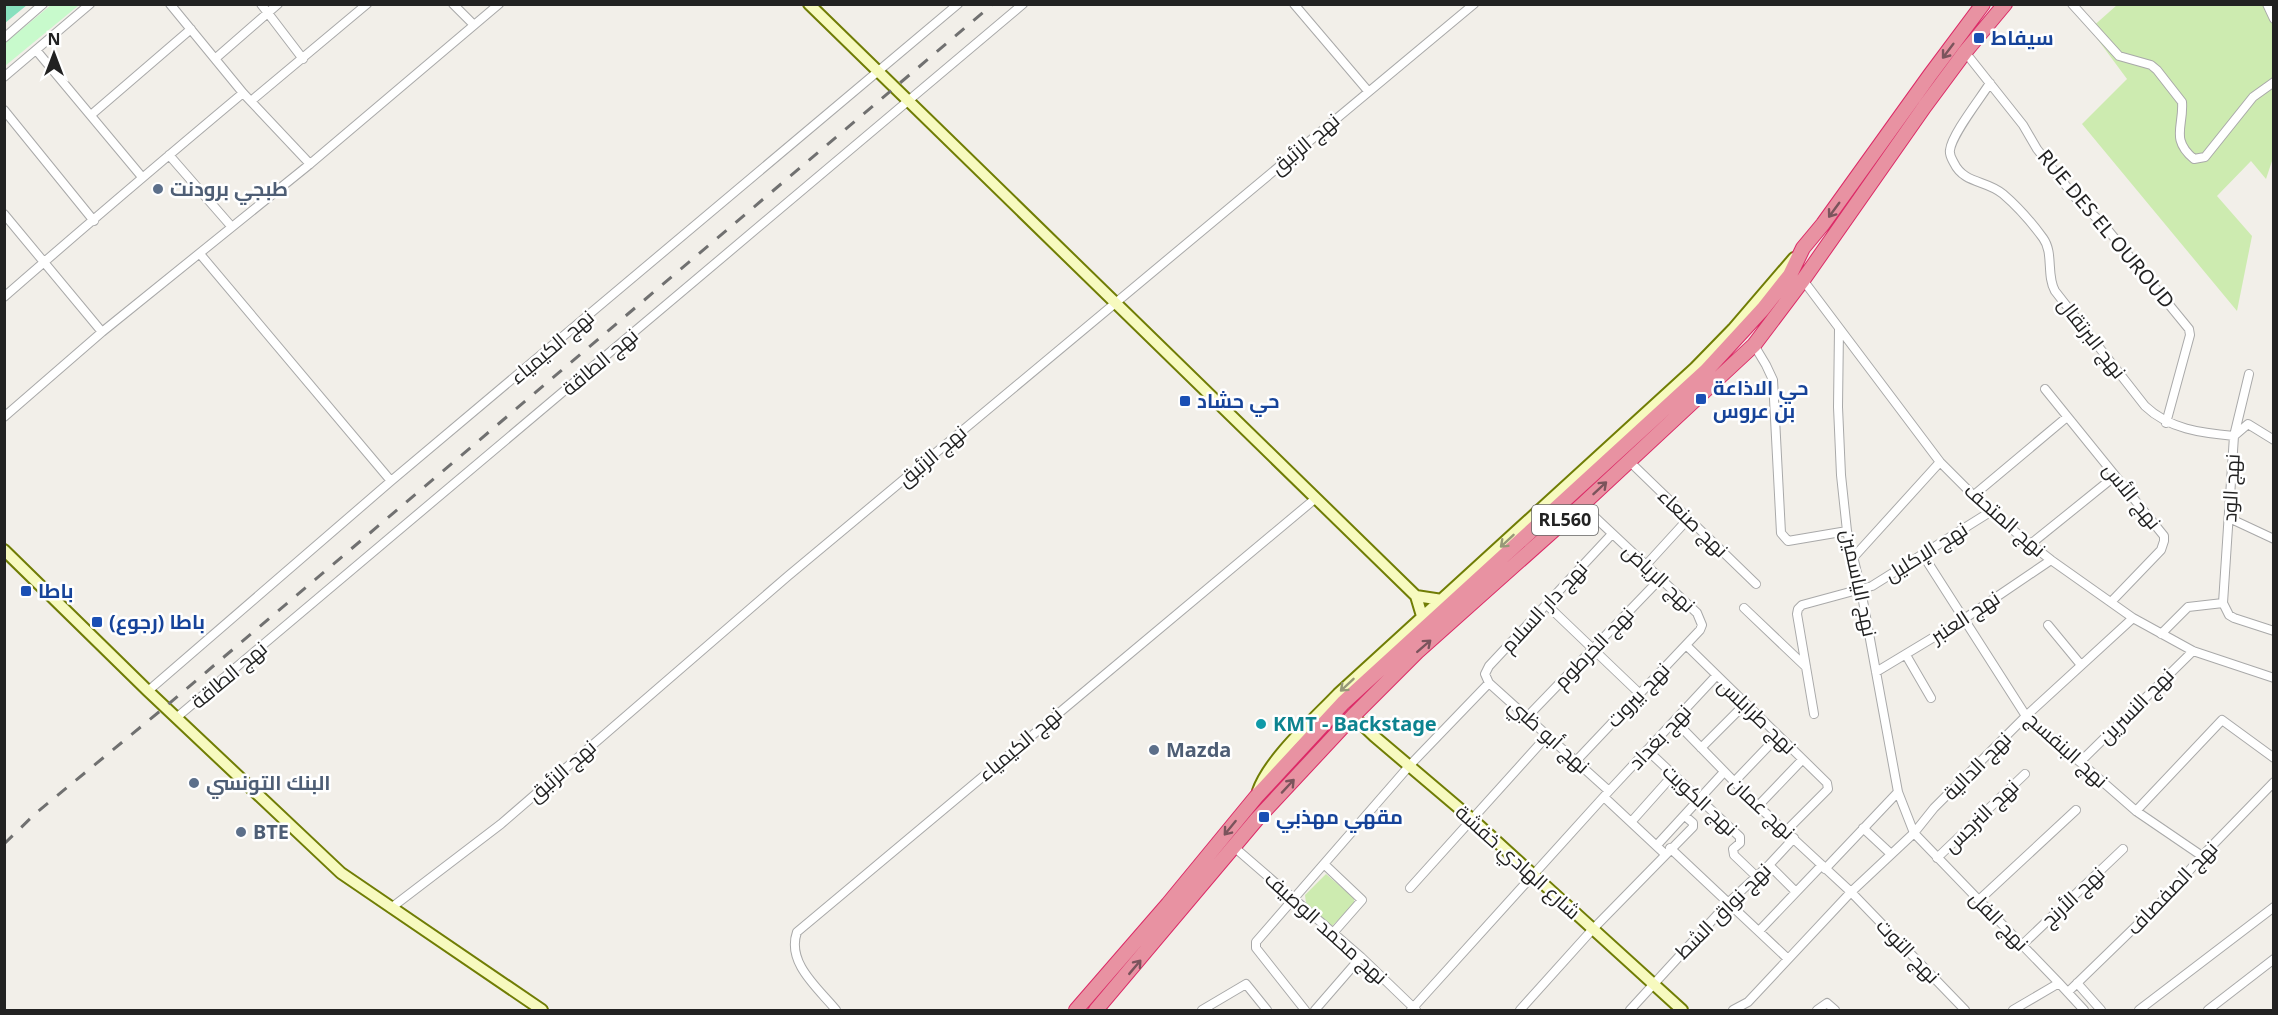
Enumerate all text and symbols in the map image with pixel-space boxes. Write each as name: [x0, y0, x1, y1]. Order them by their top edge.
north arrow: [24, 24, 84, 84]
place label: سيفاط: [1991, 24, 2054, 51]
text: N: [47, 28, 61, 50]
marker: سيفاط: [1972, 31, 1986, 45]
one-way arrow: [1941, 43, 1954, 59]
street label: نهج الزئبق: [1264, 107, 1346, 181]
street label: RUE DES EL OUROUD: [2032, 144, 2181, 314]
place label: طبجي برودنت: [170, 175, 288, 205]
marker: طبجي برودنت: [151, 182, 165, 196]
one-way arrow: [1828, 201, 1840, 217]
street label: نهج البرتقال: [2051, 291, 2133, 385]
street label: نهج الكيمياء: [504, 303, 600, 391]
street label: نهج الطاقة: [556, 322, 644, 402]
place label: حي الاذاعة بن عروس: [1713, 374, 1809, 424]
place label: حي حشاد: [1197, 387, 1280, 417]
marker: حي الاذاعة بن عروس: [1694, 392, 1708, 406]
marker: حي حشاد: [1178, 394, 1192, 408]
street label: نهج الزئبق: [891, 419, 973, 493]
street label: نهج الود: [2215, 453, 2247, 523]
street label: نهج الأس: [2096, 457, 2168, 535]
street label: نهج المتحف: [1958, 477, 2052, 563]
one-way arrow: [1593, 481, 1608, 495]
street label: نهج صنعاء: [1652, 482, 1734, 564]
road number: RL560: [1532, 505, 1598, 535]
street label: نهج الإكليل: [1879, 515, 1973, 589]
street label: نهج الياسمين: [1834, 527, 1884, 639]
one-way arrow: [1500, 533, 1515, 548]
street label: نهج الرياض: [1617, 537, 1701, 619]
street label: نهج دار السلام: [1494, 555, 1594, 659]
place label: باطا: [38, 577, 73, 604]
marker: باطا: [19, 584, 33, 598]
street label: نهج العنبر: [1924, 584, 2005, 650]
street label: نهج الخرطوم: [1548, 601, 1640, 695]
place label: باطا (رجوع): [109, 608, 205, 636]
marker: باطا (رجوع): [90, 615, 104, 629]
street label: نهج الطاقة: [185, 635, 273, 715]
one-way arrow: [1416, 639, 1431, 653]
street label: نهج بيروت: [1600, 656, 1676, 734]
street label: نهج النسرين: [2092, 662, 2180, 750]
street label: نهج طرابلس: [1712, 672, 1802, 760]
one-way arrow: [1340, 678, 1355, 692]
street label: نهج أبو ظبي: [1501, 692, 1596, 782]
street label: نهج بغداد: [1622, 698, 1698, 776]
street label: نهج الكيمياء: [972, 700, 1068, 788]
street label: نهج البنفسج: [2020, 706, 2114, 794]
place label: KMT - Backstage: [1273, 710, 1437, 737]
marker: KMT - Backstage: [1254, 717, 1268, 731]
street label: نهج الدالية: [1937, 726, 2017, 806]
street label: نهج الزئبق: [522, 733, 602, 809]
place label: Mazda: [1166, 736, 1231, 763]
marker: Mazda: [1147, 743, 1161, 757]
street label: نهج الكويت: [1656, 758, 1744, 842]
place label: البنك التونسي: [206, 769, 331, 799]
street label: نهج عمان: [1723, 770, 1801, 846]
street label: نهج النرجس: [1937, 773, 2025, 859]
marker: البنك التونسي: [187, 776, 201, 790]
one-way arrow: [1281, 779, 1295, 794]
street label: شارع الهادي خفشة: [1448, 798, 1587, 927]
place label: مقهي مهذبي: [1276, 803, 1403, 833]
marker: مقهي مهذبي: [1257, 810, 1271, 824]
place label: BTE: [253, 818, 289, 845]
one-way arrow: [1224, 819, 1237, 835]
marker: BTE: [234, 825, 248, 839]
street label: نهج الصفصاف: [2120, 835, 2224, 941]
street label: نهج نواق الشط: [1669, 857, 1777, 965]
street label: نهج الأرنج: [2035, 860, 2111, 934]
street label: نهج محمد الوصيف: [1259, 865, 1393, 991]
street label: نهج الفل: [1963, 885, 2035, 957]
street label: نهج التوت: [1870, 912, 1946, 990]
one-way arrow: [1128, 960, 1142, 975]

